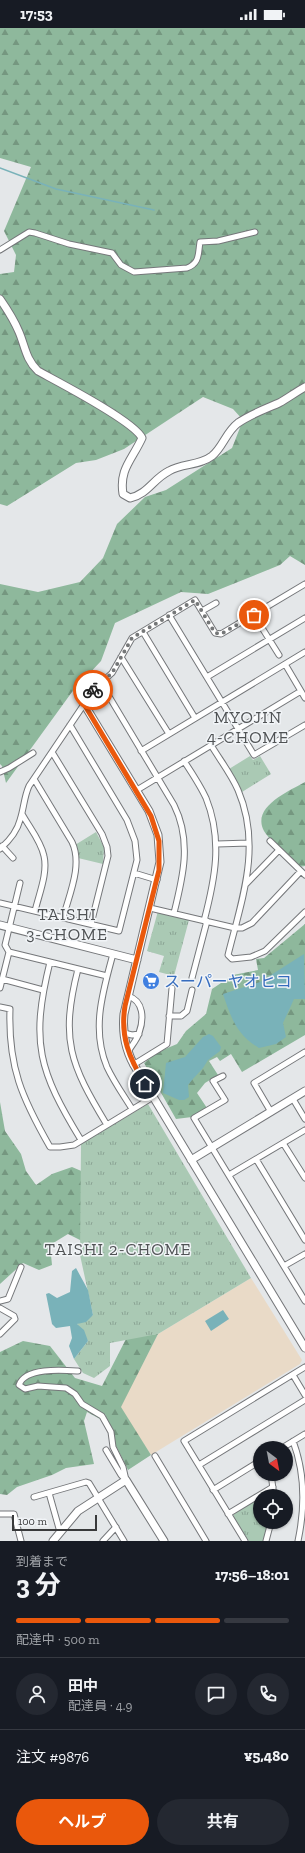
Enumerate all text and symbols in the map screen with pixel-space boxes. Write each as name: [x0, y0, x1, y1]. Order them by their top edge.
text: 17:53: [20, 5, 53, 23]
pin: [237, 598, 271, 632]
icon: bag: [243, 604, 265, 626]
courier: [73, 670, 113, 710]
icon: bike: [82, 679, 104, 701]
district label: MYOJIN 4-CHOME: [207, 707, 289, 747]
district label: TAISHI 3-CHOME: [26, 904, 108, 944]
supermarket icon: スーパーヤオヒコ: [141, 971, 161, 991]
place label: スーパーヤオヒコ: [164, 972, 292, 991]
pin: [128, 1067, 162, 1101]
icon: home: [134, 1073, 156, 1095]
district label: TAISHI 2-CHOME: [45, 1239, 191, 1259]
north arrow: [253, 1441, 293, 1481]
map controls: [253, 1441, 293, 1529]
button: locate: [253, 1489, 293, 1529]
scale bar: [12, 1513, 97, 1532]
text: 100 m: [18, 1515, 47, 1528]
text: 到着まで: [16, 1554, 68, 1569]
text: 17:56–18:01: [215, 1566, 289, 1584]
text: 3 分: [16, 1569, 61, 1601]
text: 配達中 · 500 m: [16, 1632, 100, 1647]
button: person: [16, 1673, 58, 1715]
button: chat: [195, 1673, 237, 1715]
button: phone: [247, 1673, 289, 1715]
text: 田中: [68, 1677, 98, 1695]
text: 配達員 · 4.9: [68, 1698, 132, 1713]
text: ¥5,480: [244, 1747, 289, 1765]
text: 注文 #9876: [16, 1748, 89, 1766]
button: ヘルプ: [16, 1799, 149, 1845]
button: 共有: [157, 1799, 289, 1845]

